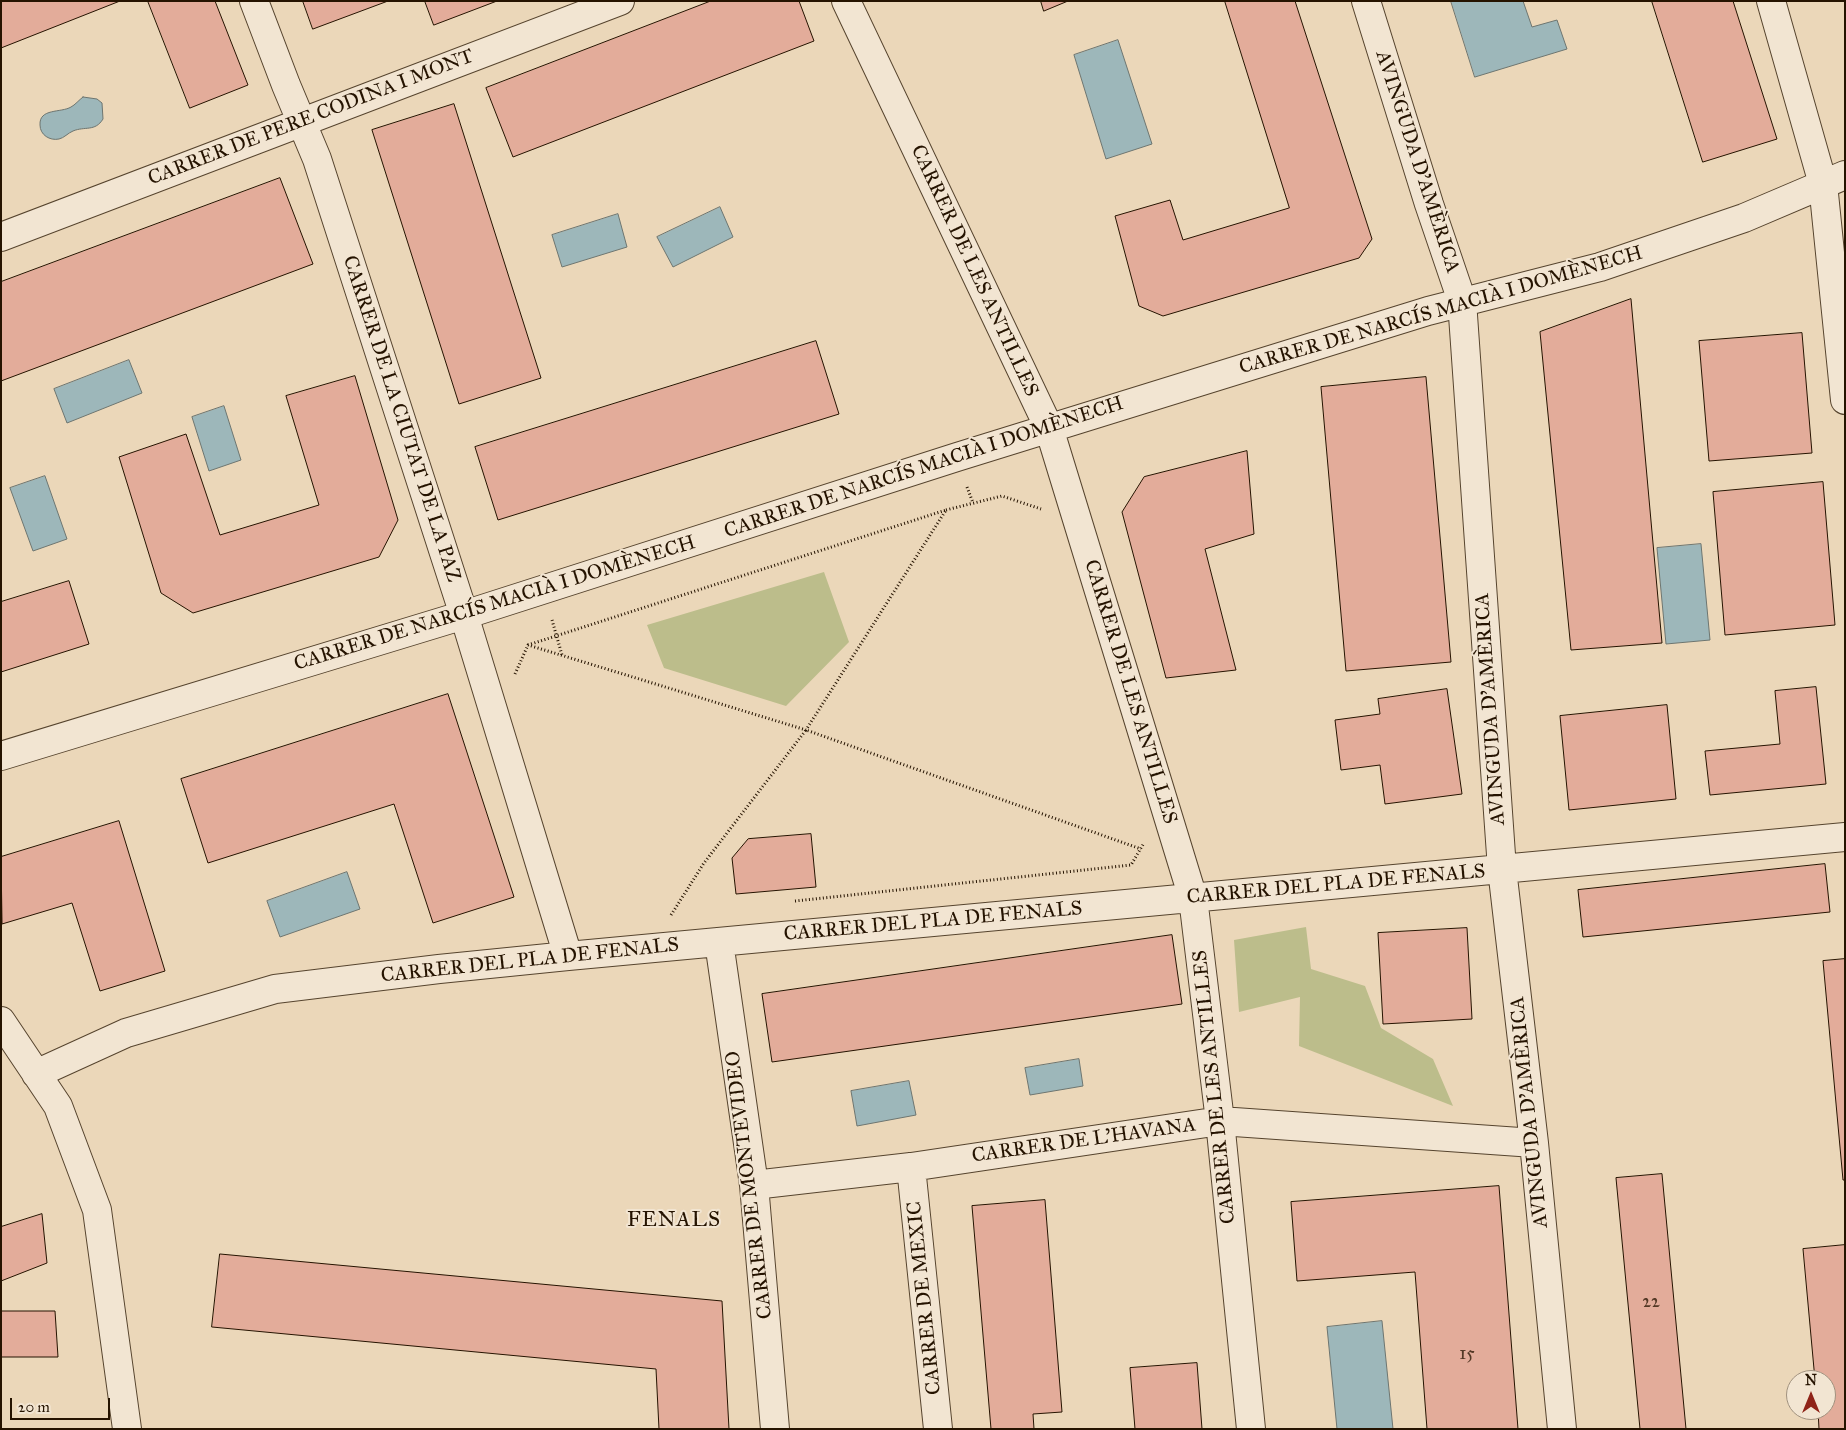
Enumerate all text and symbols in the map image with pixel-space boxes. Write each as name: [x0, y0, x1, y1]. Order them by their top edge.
street label: CARRER DE PERE CODINA I MONT: [145, 45, 477, 191]
street label: AVINGUDA D'AMÈRICA: [1370, 48, 1464, 276]
street label: CARRER DE LES ANTILLES: [905, 141, 1043, 401]
street label: CARRER DE NARCÍS MACIÀ I DOMÈNECH: [1237, 242, 1645, 380]
street label: CARRER DE LA CIUTAT DE LA PAZ: [337, 253, 465, 585]
street label: CARRER DE NARCÍS MACIÀ I DOMÈNECH: [721, 392, 1127, 544]
street label: CARRER DE NARCÍS MACIÀ I DOMÈNECH: [291, 531, 699, 677]
street label: CARRER DE LES ANTILLES: [1078, 557, 1182, 827]
street label: AVINGUDA D'AMÈRICA: [1471, 592, 1511, 826]
street label: CARRER DEL PLA DE FENALS: [1186, 860, 1486, 910]
street label: CARRER DEL PLA DE FENALS: [783, 897, 1083, 947]
street label: CARRER DEL PLA DE FENALS: [380, 933, 680, 989]
street label: CARRER DE LES ANTILLES: [1189, 949, 1241, 1225]
street label: AVINGUDA D'AMÈRICA: [1506, 995, 1554, 1229]
street label: CARRER DE MONTEVIDEO: [722, 1050, 778, 1320]
street label: CARRER DE L'HAVANA: [970, 1113, 1198, 1169]
street label: CARRER DE MEXIC: [903, 1200, 947, 1396]
district label: FENALS: [626, 1208, 722, 1234]
house number: 22: [1642, 1292, 1660, 1314]
house number: 15: [1459, 1344, 1475, 1366]
north arrow: [1786, 1370, 1836, 1420]
text: N: [1805, 1372, 1817, 1389]
scale bar: [12, 1388, 112, 1420]
text: 20 m: [18, 1398, 50, 1416]

